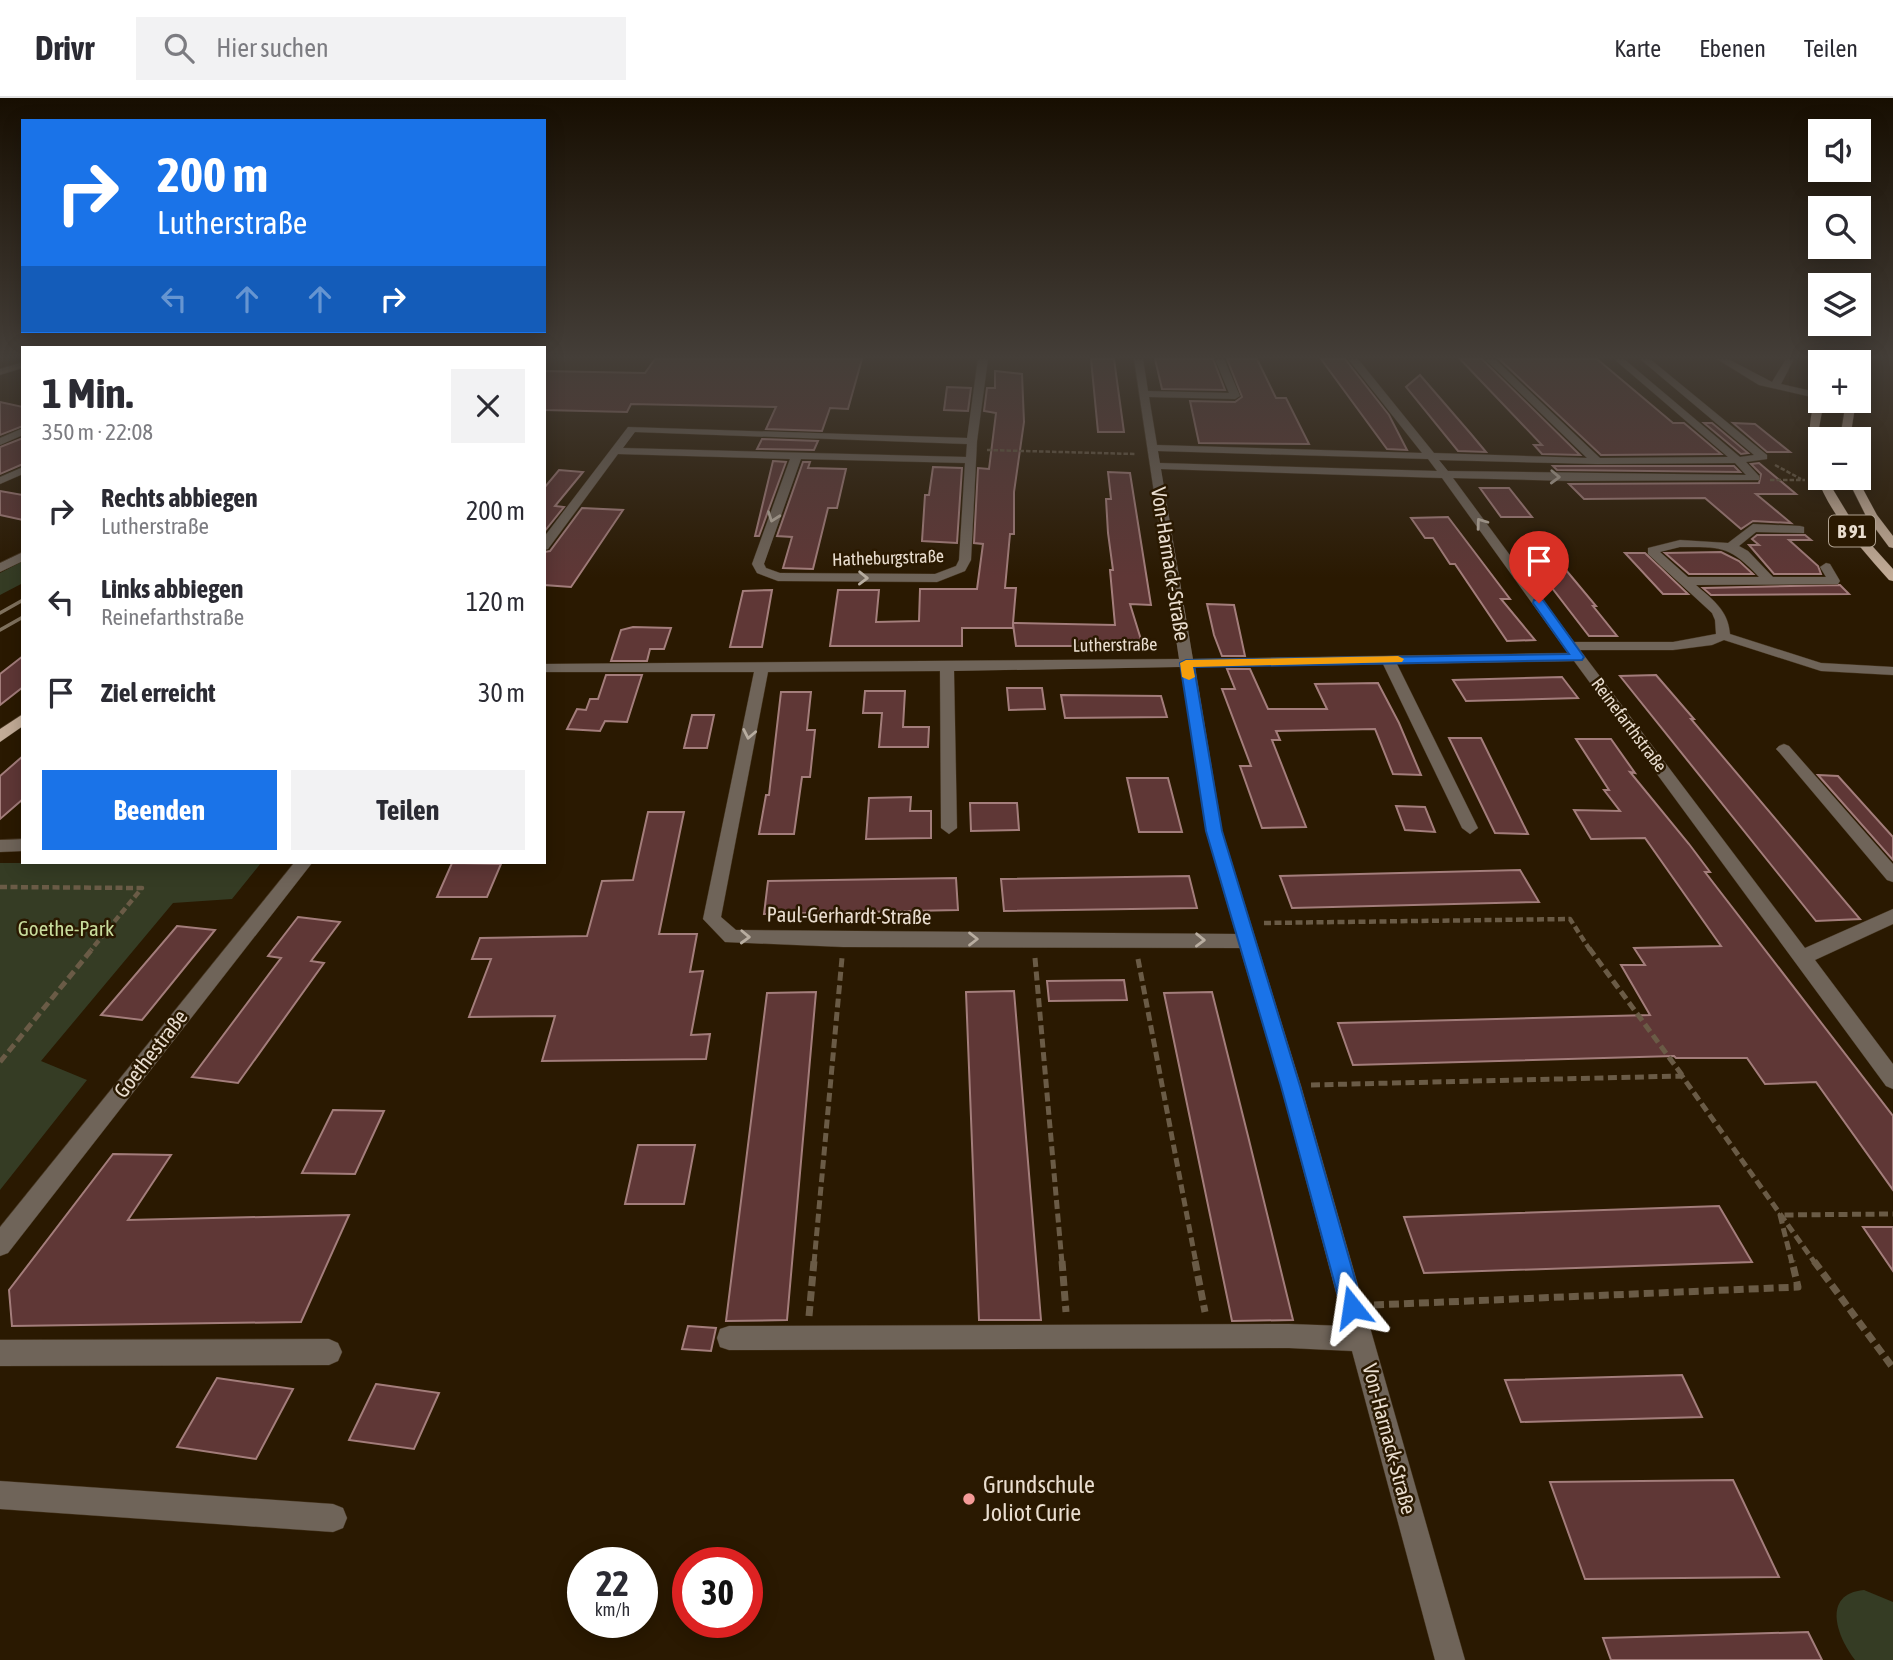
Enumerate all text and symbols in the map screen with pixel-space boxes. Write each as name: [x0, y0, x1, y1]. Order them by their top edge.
search box: [136, 17, 626, 80]
text: Drivr: [35, 29, 94, 67]
icon: search: [160, 29, 198, 67]
text: Hier suchen: [216, 33, 329, 63]
text: Karte: [1614, 35, 1661, 62]
text: Ebenen: [1699, 35, 1766, 62]
text: Teilen: [1804, 35, 1858, 62]
map controls: [1808, 119, 1871, 490]
button: sound: [1808, 119, 1871, 182]
text: 200 m: [157, 146, 268, 202]
icon: right: [42, 147, 133, 238]
button: search: [1808, 196, 1871, 259]
text: Lutherstraße: [157, 204, 307, 241]
button: layers: [1808, 273, 1871, 336]
icon: left: [155, 280, 193, 318]
icon: ahead: [228, 280, 266, 318]
icon: ahead: [301, 280, 339, 318]
icon: right: [374, 280, 412, 318]
button: +: [1808, 350, 1871, 413]
text: 1 Min.: [42, 369, 133, 417]
button: close: [451, 369, 525, 443]
text: 350 m · 22:08: [42, 419, 153, 445]
button: −: [1808, 427, 1871, 490]
one-way arrow: [1550, 470, 1561, 485]
text: Rechts abbiegen: [101, 483, 258, 513]
street label: Von-Harnack-Straße: [1147, 485, 1195, 642]
icon: right: [42, 492, 80, 530]
text: 200 m: [466, 496, 525, 526]
one-way arrow: [767, 511, 781, 523]
text: Lutherstraße: [101, 513, 209, 539]
road number: B 91: [1829, 516, 1875, 546]
one-way arrow: [1476, 518, 1489, 531]
pin: [1509, 531, 1569, 603]
icon: arrive: [1520, 542, 1558, 580]
street label: Hatheburgstraße: [832, 545, 944, 570]
one-way arrow: [858, 570, 869, 586]
text: Links abbiegen: [101, 574, 243, 604]
icon: left: [42, 583, 80, 621]
text: 120 m: [466, 587, 525, 617]
text: Reinefarthstraße: [101, 604, 244, 630]
street label: Lutherstraße: [1073, 633, 1157, 656]
icon: arrive: [42, 674, 80, 712]
street label: Reinefarthstraße: [1587, 674, 1672, 776]
text: Ziel erreicht: [101, 678, 216, 708]
text: 30 m: [478, 678, 525, 708]
one-way arrow: [742, 728, 757, 740]
button: Beenden: [42, 770, 277, 850]
button: Teilen: [291, 770, 525, 850]
street label: Paul-Gerhardt-Straße: [766, 902, 932, 928]
park label: Goethe-Park: [18, 916, 114, 940]
one-way arrow: [740, 929, 751, 945]
one-way arrow: [968, 931, 978, 947]
one-way arrow: [1195, 932, 1206, 947]
street label: Goethestraße: [109, 1005, 192, 1102]
position arrow: [1315, 1270, 1389, 1344]
street label: Von-Harnack-Straße: [1358, 1361, 1422, 1517]
place label: Grundschule Joliot Curie: [983, 1471, 1095, 1526]
marker: Grundschule Joliot Curie: [961, 1491, 977, 1507]
speed limit sign: 30: [672, 1547, 763, 1638]
text: 22: [596, 1563, 629, 1603]
text: km/h: [595, 1599, 630, 1620]

